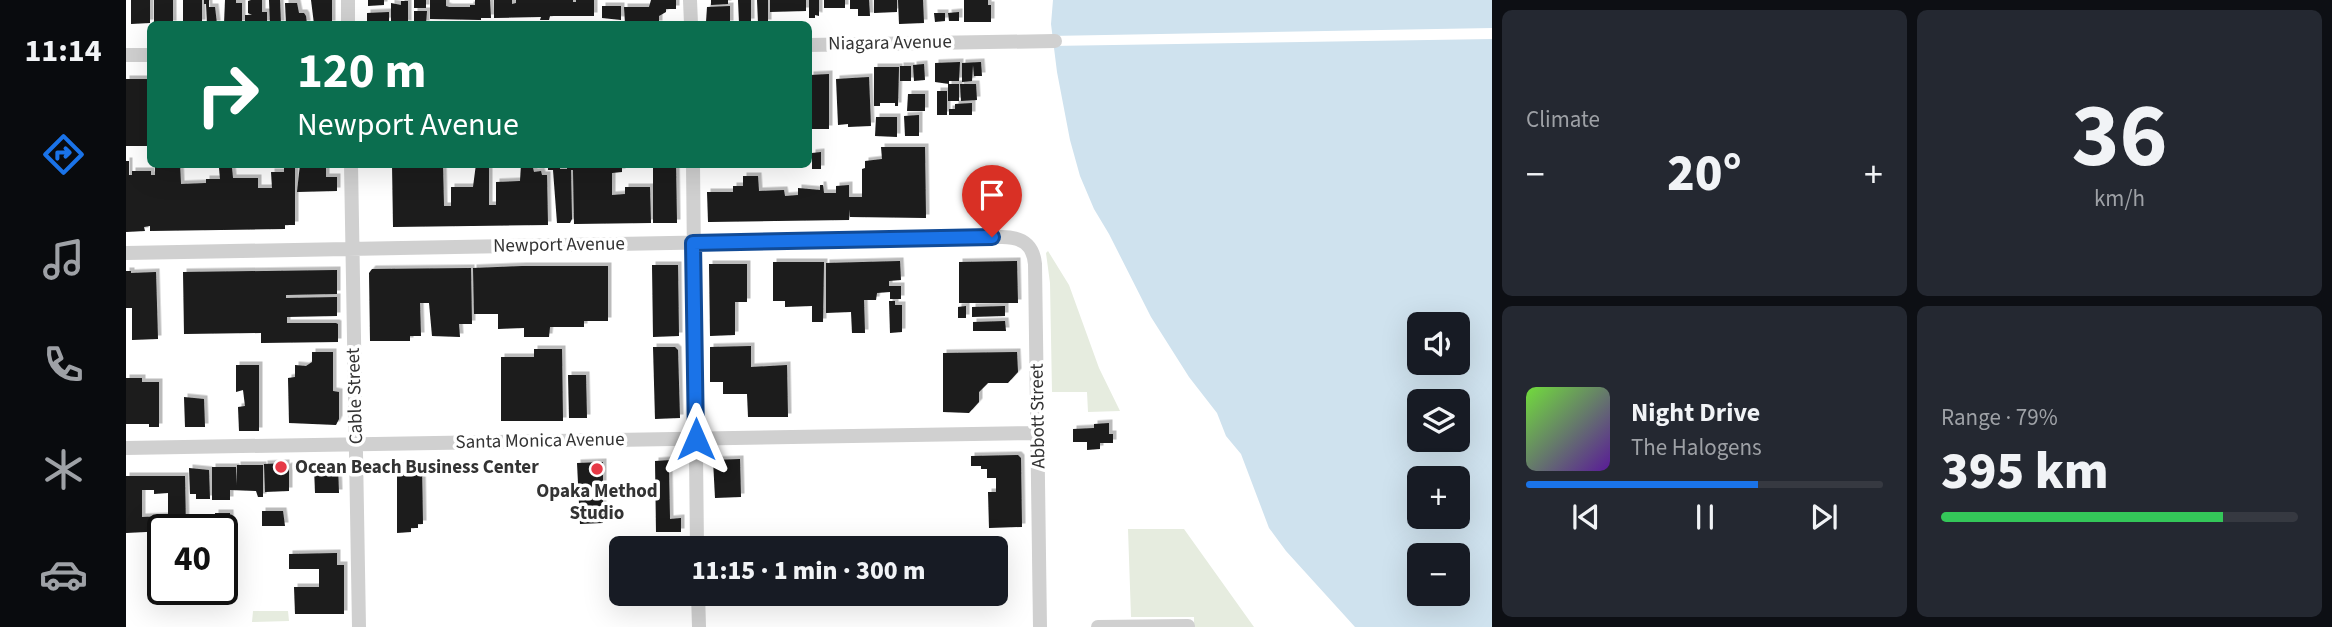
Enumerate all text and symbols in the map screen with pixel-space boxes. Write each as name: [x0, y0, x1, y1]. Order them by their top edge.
text: 11:14: [24, 28, 102, 74]
street label: Niagara Avenue: [828, 28, 952, 58]
text: 120 m: [297, 37, 426, 107]
icon: right: [182, 49, 273, 140]
text: 36: [2071, 72, 2168, 201]
text: Newport Avenue: [297, 102, 519, 148]
text: Climate: [1526, 103, 1600, 136]
icon: directions: [39, 130, 88, 179]
text: 20°: [1667, 137, 1742, 211]
text: −: [1526, 148, 1545, 202]
text: +: [1864, 148, 1883, 202]
pin: [962, 165, 1022, 237]
icon: arrive: [973, 176, 1011, 214]
text: km/h: [2094, 182, 2145, 215]
street label: Newport Avenue: [493, 230, 625, 260]
icon: music: [39, 235, 88, 284]
map controls: [1407, 312, 1470, 606]
button: sound: [1407, 312, 1470, 375]
icon: phone: [39, 340, 88, 389]
street label: Cable Street: [340, 347, 370, 445]
street label: Abbott Street: [1024, 363, 1052, 469]
button: layers: [1407, 389, 1470, 452]
text: Night Drive: [1631, 394, 1760, 431]
text: Range · 79%: [1941, 401, 2058, 434]
position arrow: [659, 402, 733, 476]
street label: Santa Monica Avenue: [455, 426, 625, 456]
text: The Halogens: [1631, 431, 1762, 464]
text: 395 km: [1941, 435, 2109, 509]
icon: climate: [39, 445, 88, 494]
place label: Ocean Beach Business Center: [295, 454, 539, 481]
marker: Ocean Beach Business Center: [273, 459, 289, 475]
marker: Opaka Method Studio: [589, 461, 605, 477]
button: +: [1407, 466, 1470, 529]
place label: Opaka Method Studio: [536, 478, 658, 527]
icon: previous: [1567, 498, 1605, 536]
icon: pause: [1686, 498, 1724, 536]
icon: next: [1805, 498, 1843, 536]
speed limit sign: 40: [147, 514, 238, 605]
button: −: [1407, 543, 1470, 606]
icon: car: [39, 550, 88, 599]
text: 11:15 · 1 min · 300 m: [692, 552, 925, 589]

